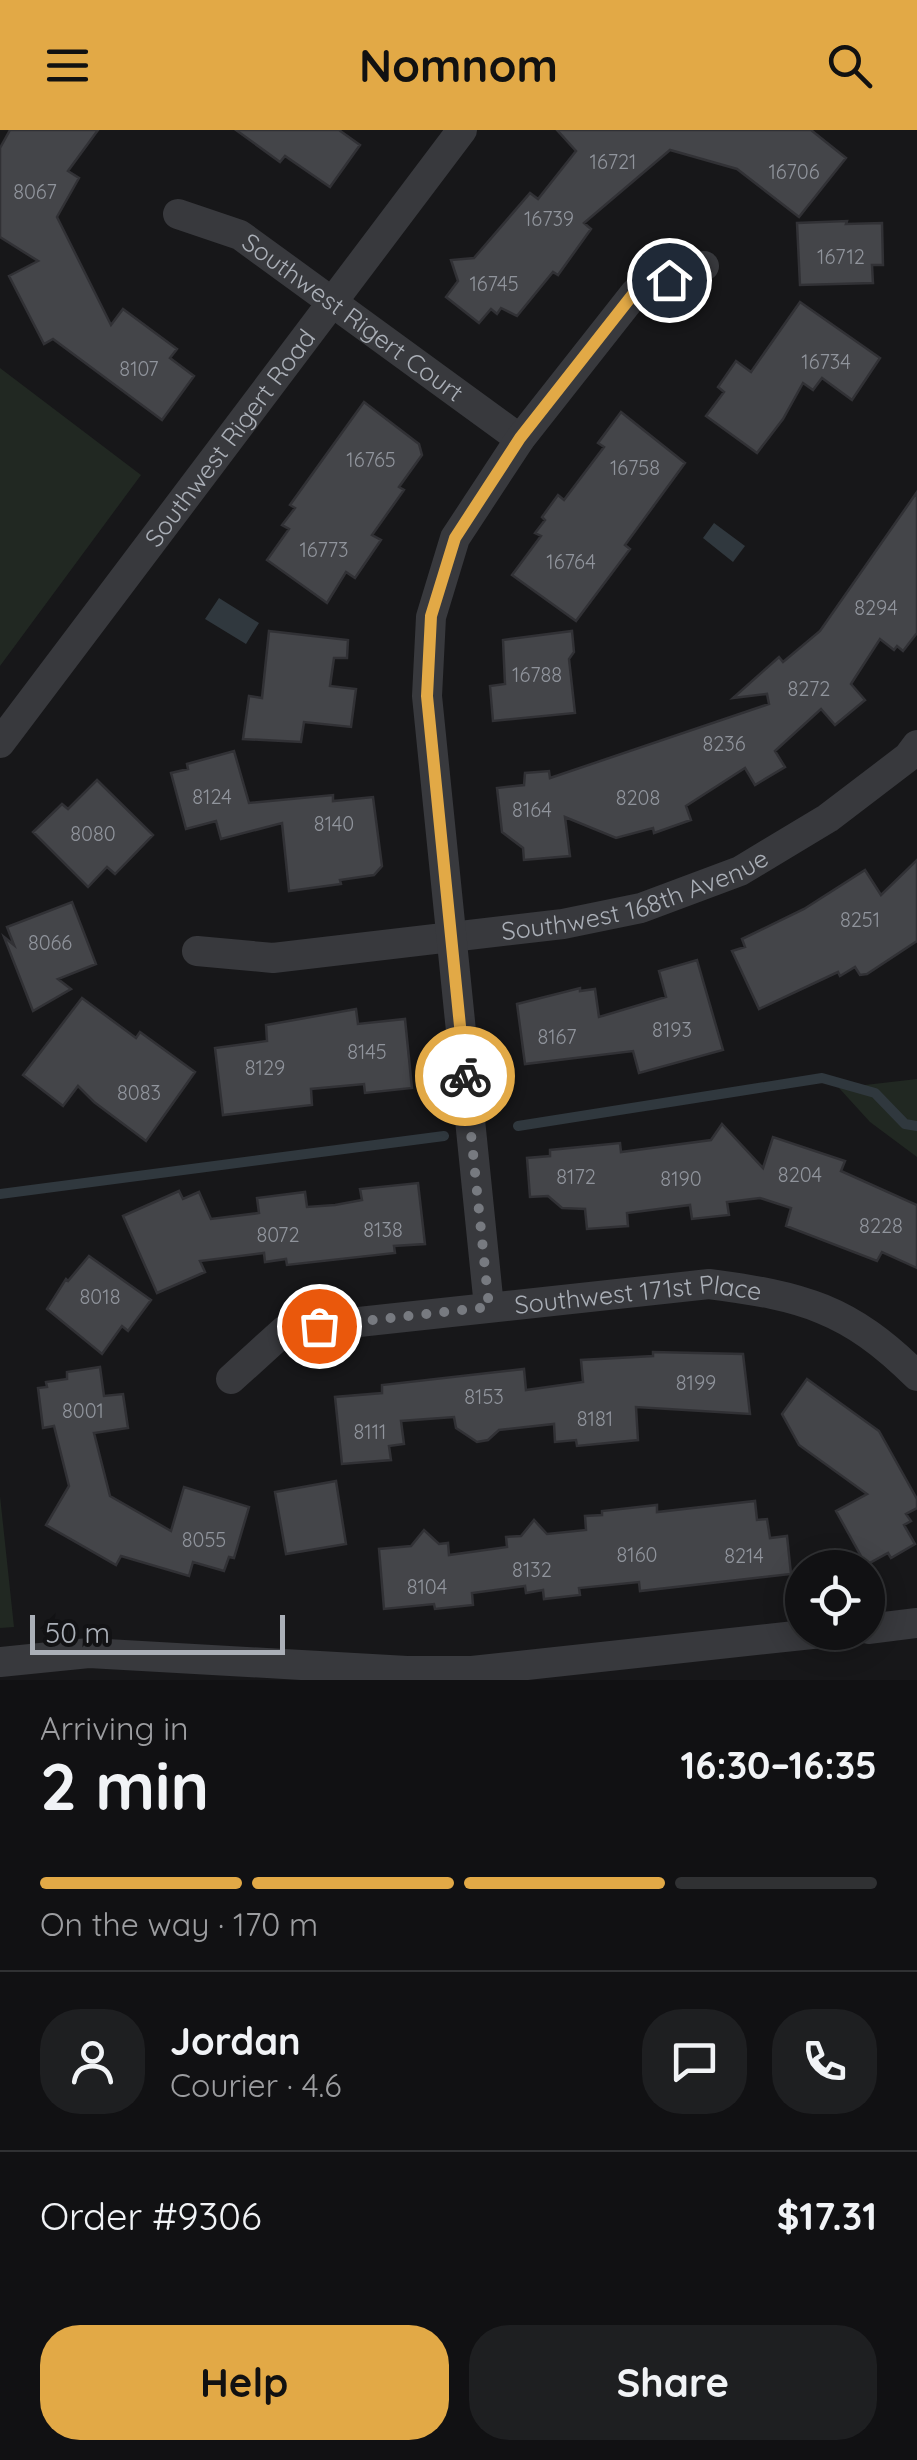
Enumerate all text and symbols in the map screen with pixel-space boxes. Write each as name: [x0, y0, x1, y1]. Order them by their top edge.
text: Nomnom: [359, 37, 558, 93]
icon: menu: [40, 38, 95, 93]
icon: search: [822, 38, 877, 93]
house number: 16721: [590, 149, 636, 174]
house number: 16706: [768, 159, 820, 184]
house number: 8067: [13, 179, 57, 204]
house number: 16739: [524, 206, 574, 231]
street label: Southwest Rigert Court: [236, 226, 470, 408]
pin: [627, 238, 712, 323]
house number: 16712: [817, 244, 865, 269]
icon: home: [642, 253, 697, 308]
house number: 16745: [469, 271, 519, 296]
street label: Southwest Rigert Road: [138, 323, 321, 553]
house number: 16734: [801, 349, 851, 374]
house number: 8107: [119, 356, 159, 381]
house number: 16765: [346, 447, 396, 472]
house number: 16758: [610, 455, 660, 480]
house number: 16773: [299, 537, 349, 562]
house number: 16764: [546, 549, 596, 574]
house number: 8294: [854, 595, 898, 620]
house number: 16788: [512, 662, 562, 687]
house number: 8272: [788, 676, 830, 701]
house number: 8236: [702, 731, 746, 756]
house number: 8124: [192, 784, 232, 809]
house number: 8208: [616, 785, 660, 810]
house number: 8164: [512, 797, 552, 822]
house number: 8140: [314, 811, 354, 836]
house number: 8080: [70, 821, 116, 846]
street label: Southwest 168th Avenue: [500, 842, 774, 946]
house number: 8251: [840, 907, 880, 932]
house number: 8066: [28, 930, 72, 955]
house number: 8193: [652, 1017, 692, 1042]
house number: 8167: [537, 1024, 577, 1049]
courier: [415, 1026, 515, 1126]
house number: 8145: [347, 1039, 387, 1064]
icon: bike: [438, 1049, 493, 1104]
house number: 8129: [245, 1055, 285, 1080]
house number: 8083: [117, 1080, 161, 1105]
house number: 8204: [778, 1162, 822, 1187]
house number: 8172: [556, 1164, 596, 1189]
house number: 8190: [660, 1166, 702, 1191]
house number: 8228: [859, 1213, 903, 1238]
house number: 8138: [363, 1217, 403, 1242]
house number: 8072: [257, 1222, 299, 1247]
street label: Southwest 171st Place: [513, 1268, 764, 1320]
house number: 8018: [80, 1284, 120, 1309]
pin: [277, 1284, 362, 1369]
icon: bag: [292, 1299, 347, 1354]
house number: 8199: [676, 1370, 716, 1395]
house number: 8153: [464, 1384, 504, 1409]
house number: 8001: [62, 1398, 104, 1423]
house number: 8181: [577, 1406, 613, 1431]
house number: 8111: [354, 1419, 387, 1444]
house number: 8055: [182, 1527, 226, 1552]
house number: 8160: [617, 1542, 657, 1567]
house number: 8214: [724, 1543, 764, 1568]
map controls: [785, 1550, 885, 1650]
button: locate: [785, 1550, 885, 1650]
house number: 8132: [512, 1557, 552, 1582]
house number: 8104: [407, 1574, 447, 1599]
scale bar: [30, 1610, 285, 1654]
text: 50 m: [45, 1615, 110, 1650]
text: Arriving in: [40, 1708, 189, 1748]
text: 16:30–16:35: [681, 1741, 877, 1789]
text: 2 min: [40, 1745, 209, 1826]
text: On the way · 170 m: [40, 1904, 318, 1944]
button: person: [40, 2009, 145, 2114]
button: chat: [642, 2009, 747, 2114]
button: phone: [772, 2009, 877, 2114]
text: Jordan: [170, 2017, 301, 2065]
text: Courier · 4.6: [170, 2065, 342, 2105]
text: Order #9306: [40, 2192, 261, 2240]
text: $17.31: [777, 2192, 877, 2240]
button: Help: [40, 2325, 449, 2440]
button: Share: [469, 2325, 877, 2440]

